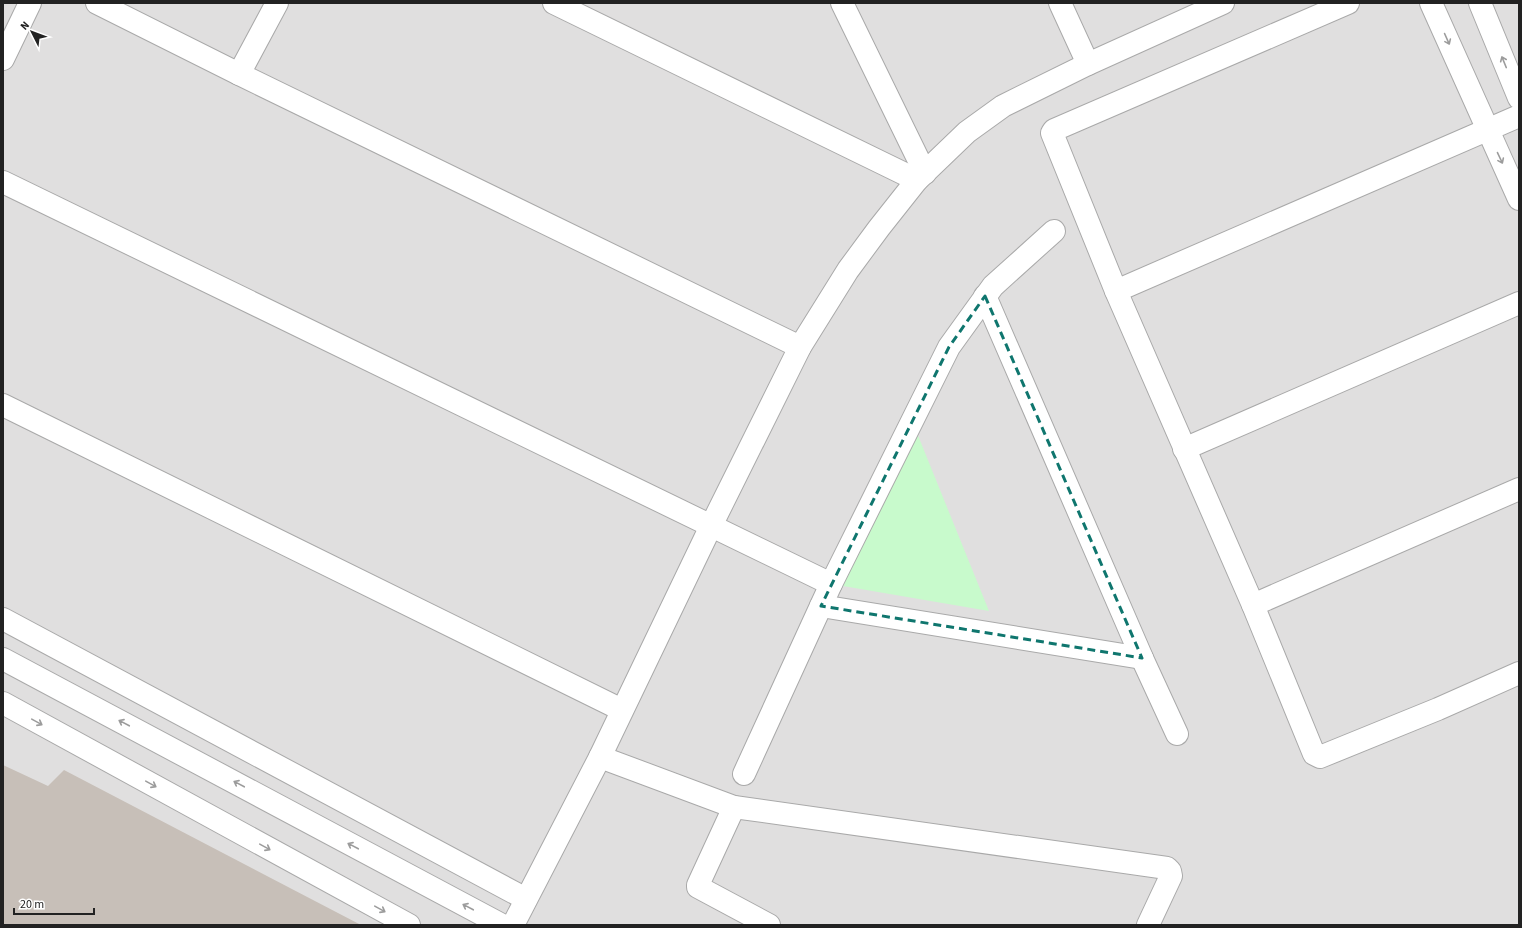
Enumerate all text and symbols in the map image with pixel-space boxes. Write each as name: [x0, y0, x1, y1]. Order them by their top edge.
north arrow: [12, 12, 52, 52]
text: N: [17, 18, 33, 33]
one-way arrow: [1444, 32, 1451, 44]
one-way arrow: [1500, 57, 1508, 69]
one-way arrow: [1497, 151, 1504, 163]
one-way arrow: [31, 719, 43, 727]
one-way arrow: [118, 719, 130, 727]
one-way arrow: [233, 780, 245, 788]
one-way arrow: [145, 781, 157, 789]
one-way arrow: [347, 841, 359, 849]
one-way arrow: [259, 843, 271, 851]
scale bar: [14, 890, 94, 916]
text: 20 m: [20, 896, 44, 913]
one-way arrow: [462, 902, 474, 910]
one-way arrow: [373, 906, 385, 913]

